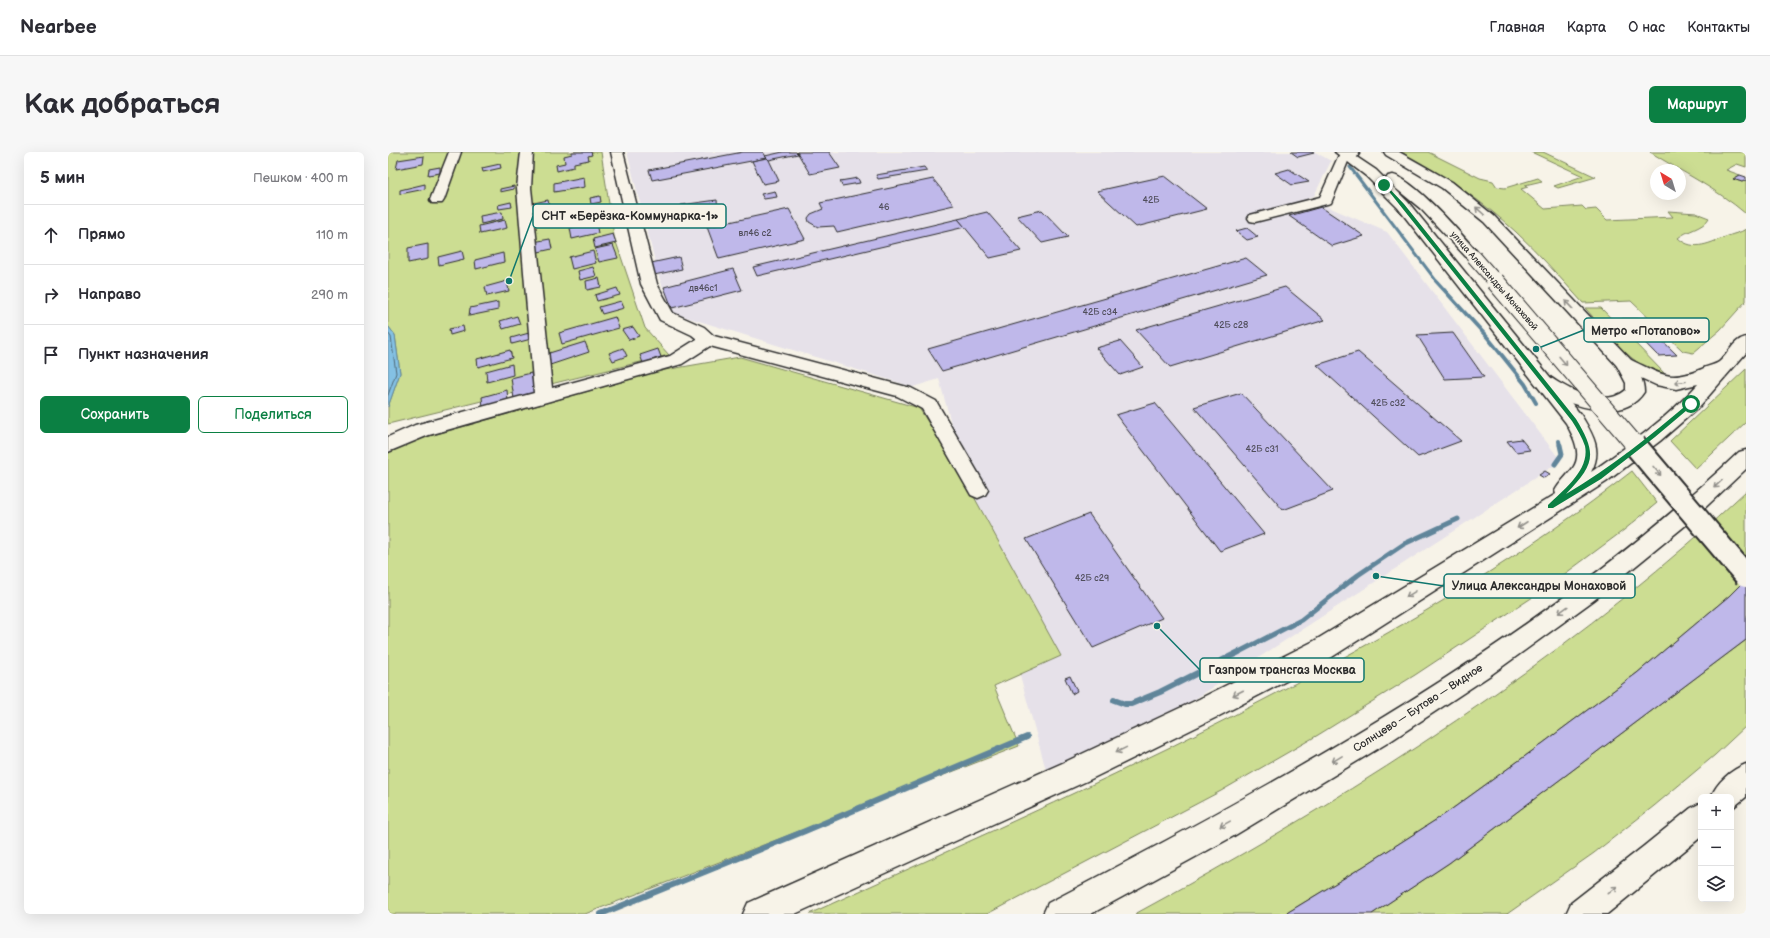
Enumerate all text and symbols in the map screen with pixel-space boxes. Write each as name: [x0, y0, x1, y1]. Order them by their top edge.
text: Nearbee: [20, 16, 97, 39]
text: Главная: [1490, 19, 1545, 36]
text: Карта: [1567, 19, 1606, 36]
text: О нас: [1628, 19, 1665, 36]
text: Контакты: [1687, 19, 1750, 36]
button: Маршрут: [1649, 86, 1746, 123]
text: Как добраться: [24, 88, 221, 121]
north arrow: [1650, 164, 1686, 200]
text: 5 мин: [40, 168, 85, 188]
text: Пешком · 400 m: [253, 170, 348, 186]
route end: [1375, 176, 1393, 194]
house number: 42Б: [1142, 195, 1160, 206]
house number: 46: [879, 202, 890, 213]
callout: СНТ «Берёзка-Коммунарка-1»: [533, 204, 726, 228]
one-way arrow: [1474, 207, 1485, 216]
text: СНТ «Берёзка-Коммунарка-1»: [541, 209, 719, 224]
icon: ahead: [40, 224, 62, 246]
text: Прямо: [78, 225, 125, 244]
text: 110 m: [316, 227, 348, 243]
house number: вл46 с2: [739, 228, 772, 239]
street label: улица Александры Монаховой: [1448, 229, 1540, 333]
house number: дв46с1: [688, 283, 718, 294]
icon: right: [40, 284, 62, 306]
text: Направо: [78, 285, 141, 304]
text: 290 m: [311, 287, 348, 303]
one-way arrow: [1565, 300, 1574, 310]
house number: 42Б с34: [1083, 307, 1118, 318]
callout: Метро «Потапово»: [1584, 318, 1709, 342]
house number: 42Б с28: [1214, 320, 1248, 331]
text: Метро «Потапово»: [1591, 324, 1701, 339]
icon: arrive: [40, 344, 62, 366]
text: Пункт назначения: [78, 345, 209, 364]
one-way arrow: [1559, 356, 1568, 366]
one-way arrow: [1674, 378, 1687, 385]
route start: [1682, 395, 1700, 413]
button: Сохранить: [40, 396, 190, 433]
button: Поделиться: [198, 396, 348, 433]
house number: 42Б с32: [1371, 398, 1406, 409]
house number: 42Б с31: [1246, 444, 1278, 455]
one-way arrow: [1652, 465, 1661, 476]
one-way arrow: [1713, 479, 1723, 489]
one-way arrow: [1517, 521, 1528, 529]
house number: 42Б с29: [1075, 573, 1109, 584]
callout: Улица Александры Монаховой: [1444, 574, 1635, 598]
text: Улица Александры Монаховой: [1452, 579, 1626, 594]
one-way arrow: [1405, 590, 1417, 598]
one-way arrow: [1557, 606, 1568, 614]
callout: Газпром трансгаз Москва: [1200, 658, 1364, 682]
street label: Солнцево — Бутово — Видное: [1351, 661, 1485, 755]
text: Газпром трансгаз Москва: [1208, 663, 1357, 678]
one-way arrow: [1232, 689, 1244, 697]
one-way arrow: [1115, 747, 1127, 754]
one-way arrow: [1331, 755, 1343, 763]
map controls: [1698, 794, 1734, 902]
button: +: [1698, 794, 1734, 830]
one-way arrow: [1219, 821, 1231, 829]
button: −: [1698, 830, 1734, 866]
button: layers: [1698, 866, 1734, 902]
one-way arrow: [1607, 886, 1618, 894]

